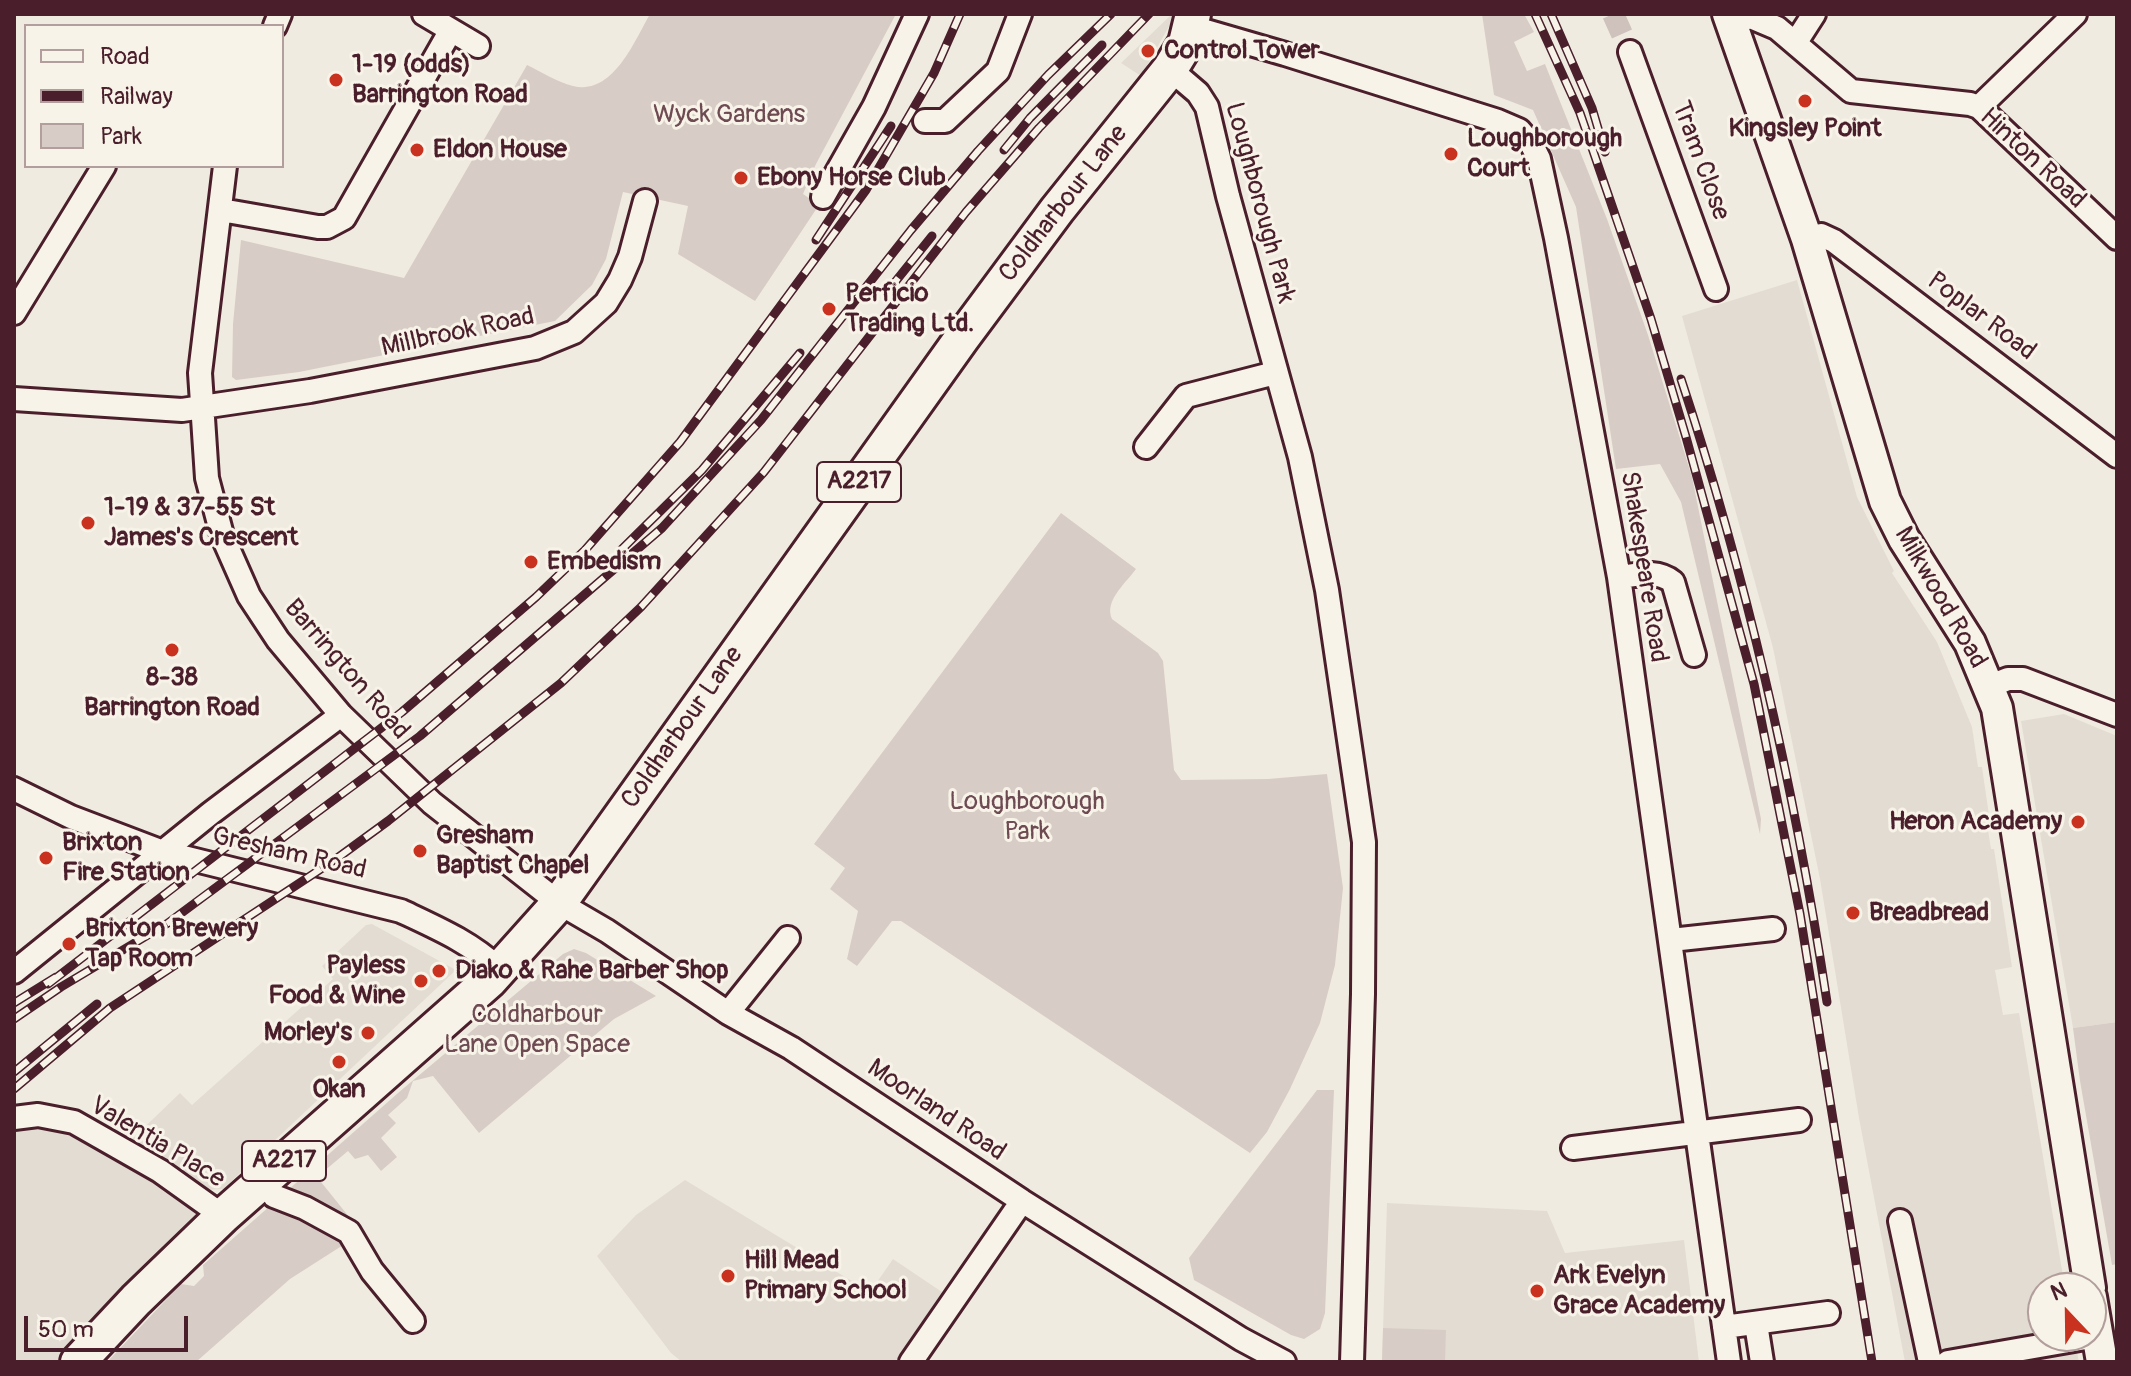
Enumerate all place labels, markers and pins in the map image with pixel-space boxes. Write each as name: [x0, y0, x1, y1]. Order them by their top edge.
place label: Control Tower: [1164, 35, 1320, 67]
marker: Control Tower: [1139, 42, 1157, 60]
place label: 1-19 (odds) Barrington Road: [352, 49, 528, 110]
marker: 1-19 (odds) Barrington Road: [327, 71, 345, 89]
marker: Kingsley Point: [1796, 92, 1814, 110]
place label: Kingsley Point: [1729, 113, 1881, 145]
place label: Loughborough Court: [1467, 123, 1622, 184]
place label: Eldon House: [433, 134, 567, 166]
marker: Eldon House: [408, 141, 426, 159]
marker: Loughborough Court: [1442, 145, 1460, 163]
place label: Ebony Horse Club: [757, 162, 946, 194]
marker: Ebony Horse Club: [732, 169, 750, 187]
place label: Perficio Trading Ltd.: [845, 278, 974, 340]
marker: Perficio Trading Ltd.: [820, 300, 838, 318]
place label: 1-19 & 37-55 St James's Crescent: [104, 492, 298, 554]
marker: 1-19 & 37-55 St James's Crescent: [79, 514, 97, 532]
place label: Embedism: [547, 546, 661, 578]
marker: Embedism: [522, 553, 540, 571]
marker: 8-38 Barrington Road: [163, 641, 181, 659]
place label: 8-38 Barrington Road: [84, 662, 260, 724]
place label: Heron Academy: [1889, 806, 2062, 838]
marker: Heron Academy: [2069, 813, 2087, 831]
place label: Gresham Baptist Chapel: [436, 820, 590, 882]
place label: Brixton Fire Station: [62, 827, 190, 888]
marker: Gresham Baptist Chapel: [411, 842, 429, 860]
marker: Brixton Fire Station: [37, 849, 55, 867]
place label: Breadbread: [1869, 897, 1989, 929]
marker: Breadbread: [1844, 904, 1862, 922]
place label: Brixton Brewery Tap Room: [85, 913, 258, 974]
marker: Brixton Brewery Tap Room: [60, 935, 78, 953]
place label: Payless Food & Wine: [268, 950, 405, 1012]
place label: Diako & Rahe Barber Shop: [455, 955, 729, 987]
marker: Diako & Rahe Barber Shop: [430, 962, 448, 980]
marker: Payless Food & Wine: [412, 972, 430, 990]
place label: Morley's: [264, 1017, 352, 1049]
marker: Morley's: [359, 1024, 377, 1042]
marker: Okan: [330, 1053, 348, 1071]
place label: Okan: [312, 1074, 366, 1106]
place label: Hill Mead Primary School: [744, 1245, 907, 1306]
place label: Ark Evelyn Grace Academy: [1553, 1260, 1725, 1322]
marker: Hill Mead Primary School: [719, 1267, 737, 1285]
marker: Ark Evelyn Grace Academy: [1528, 1282, 1546, 1300]

